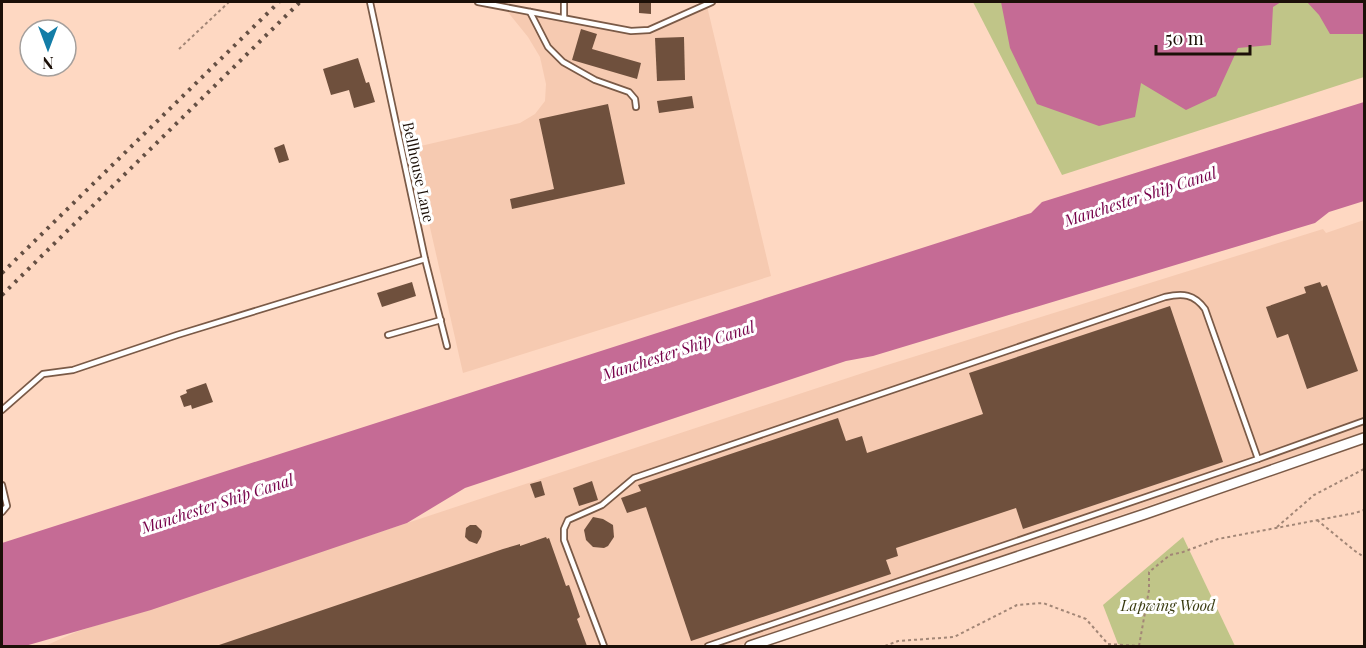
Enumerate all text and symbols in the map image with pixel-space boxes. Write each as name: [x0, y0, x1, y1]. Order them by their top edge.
north arrow: [18, 18, 78, 78]
scale bar: [1156, 18, 1250, 56]
text: 50 m: [1165, 26, 1204, 50]
text: N: [42, 53, 54, 74]
street label: Bellhouse Lane: [399, 120, 439, 224]
water label: Manchester Ship Canal: [1060, 161, 1219, 231]
water label: Manchester Ship Canal: [598, 315, 757, 385]
water label: Manchester Ship Canal: [137, 468, 296, 538]
park label: Lapwing Wood: [1120, 595, 1216, 615]

